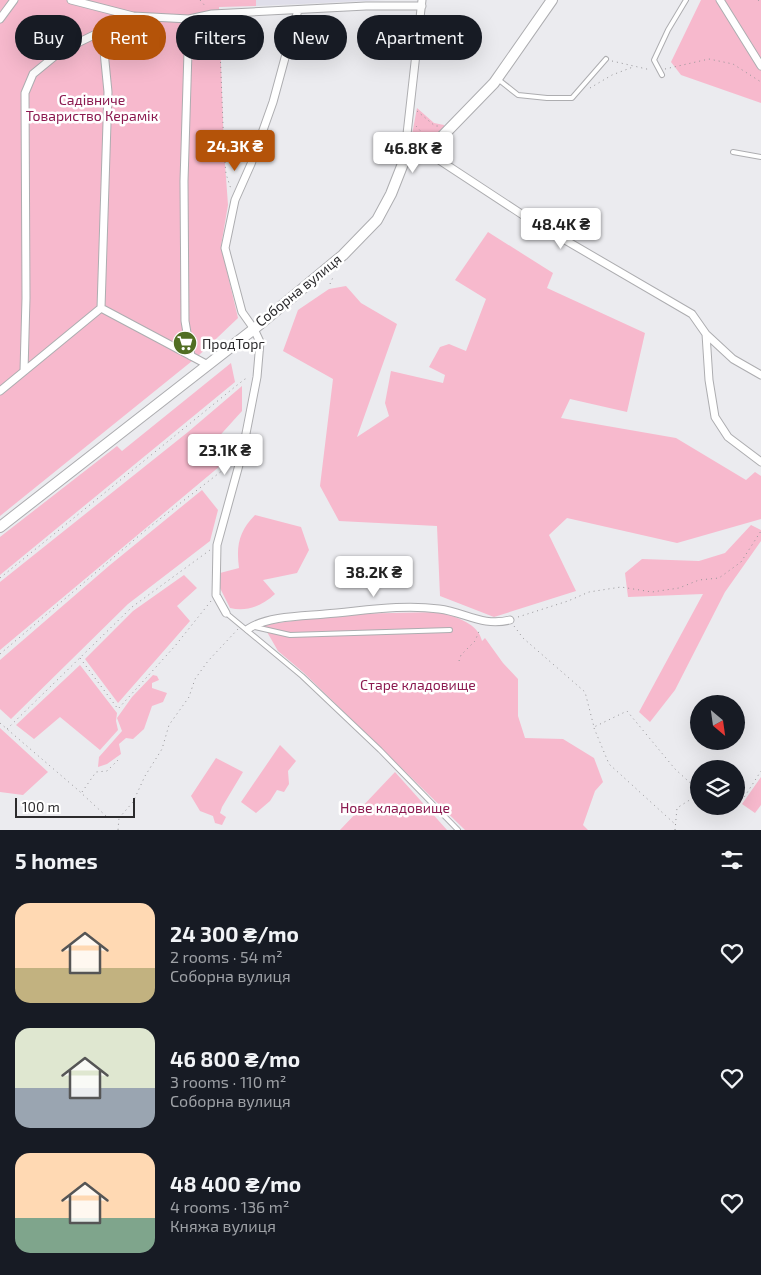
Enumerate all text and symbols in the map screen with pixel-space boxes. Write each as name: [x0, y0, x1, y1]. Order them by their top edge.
chip: Buy: [15, 15, 82, 60]
chip: Rent: [92, 15, 166, 60]
chip: Filters: [176, 15, 264, 60]
chip: New: [274, 15, 347, 60]
chip: Apartment: [357, 15, 482, 60]
park label: Садівниче Товариство Керамік: [26, 91, 159, 124]
pin: 24.3K ₴: [189, 130, 281, 172]
pin: 46.8K ₴: [367, 132, 459, 174]
text: 24.3K ₴: [207, 136, 263, 155]
text: 46.8K ₴: [384, 138, 442, 157]
pin: 48.4K ₴: [515, 208, 607, 250]
text: 48.4K ₴: [532, 214, 590, 233]
street label: Соборна вулиця: [252, 250, 344, 330]
supermarket icon: ПродТорг: [172, 330, 198, 356]
place label: ПродТорг: [202, 335, 265, 352]
pin: 23.1K ₴: [179, 434, 271, 476]
text: 23.1K ₴: [199, 440, 251, 459]
pin: 38.2K ₴: [328, 556, 420, 598]
text: 38.2K ₴: [346, 562, 402, 581]
park label: Старе кладовище: [360, 676, 476, 693]
north arrow: [690, 695, 745, 750]
map controls: [690, 695, 745, 815]
button: layers: [690, 760, 745, 815]
scale bar: [15, 795, 135, 818]
text: 100 m: [22, 798, 60, 815]
park label: Нове кладовище: [340, 799, 450, 816]
icon: filters: [718, 846, 746, 874]
text: 5 homes: [15, 848, 98, 873]
text: 24 300 ₴/mo: [170, 921, 299, 946]
icon: home: [55, 923, 115, 983]
icon: heart: [718, 939, 746, 967]
text: 2 rooms · 54 m²: [170, 947, 283, 966]
text: Соборна вулиця: [170, 966, 291, 985]
text: 46 800 ₴/mo: [170, 1046, 300, 1071]
icon: home: [55, 1048, 115, 1108]
icon: heart: [718, 1064, 746, 1092]
text: 3 rooms · 110 m²: [170, 1072, 287, 1091]
text: Соборна вулиця: [170, 1091, 291, 1110]
text: 48 400 ₴/mo: [170, 1171, 301, 1196]
icon: home: [55, 1173, 115, 1233]
icon: heart: [718, 1189, 746, 1217]
text: 4 rooms · 136 m²: [170, 1197, 289, 1216]
text: Княжа вулиця: [170, 1216, 276, 1235]

